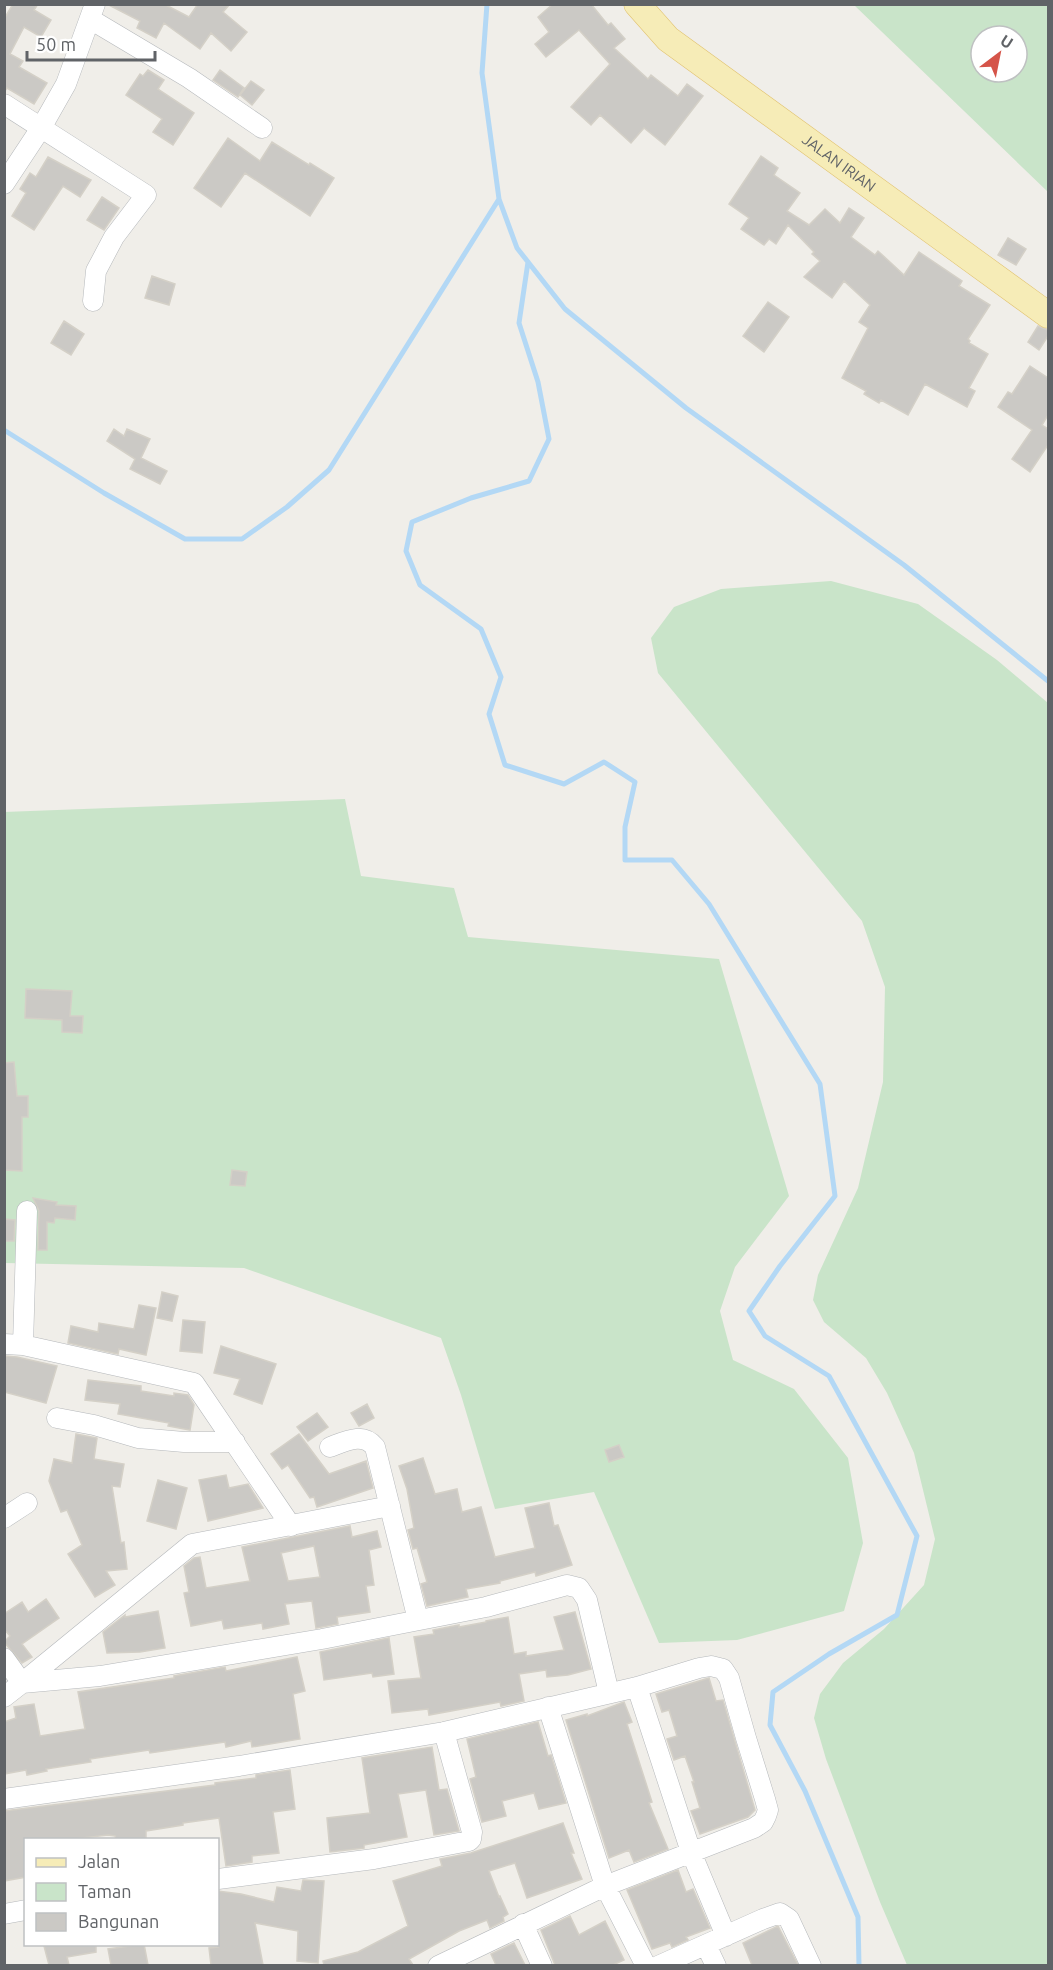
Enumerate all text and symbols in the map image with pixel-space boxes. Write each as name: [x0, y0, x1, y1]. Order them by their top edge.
scale bar: [27, 24, 154, 62]
north arrow: [969, 24, 1029, 84]
text: U: [997, 31, 1016, 52]
text: 50 m: [36, 34, 76, 54]
street label: JALAN IRIAN: [799, 130, 879, 195]
legend: [24, 1838, 219, 1946]
text: Jalan: [78, 1851, 120, 1871]
text: Taman: [78, 1881, 132, 1901]
text: Bangunan: [78, 1911, 159, 1931]

